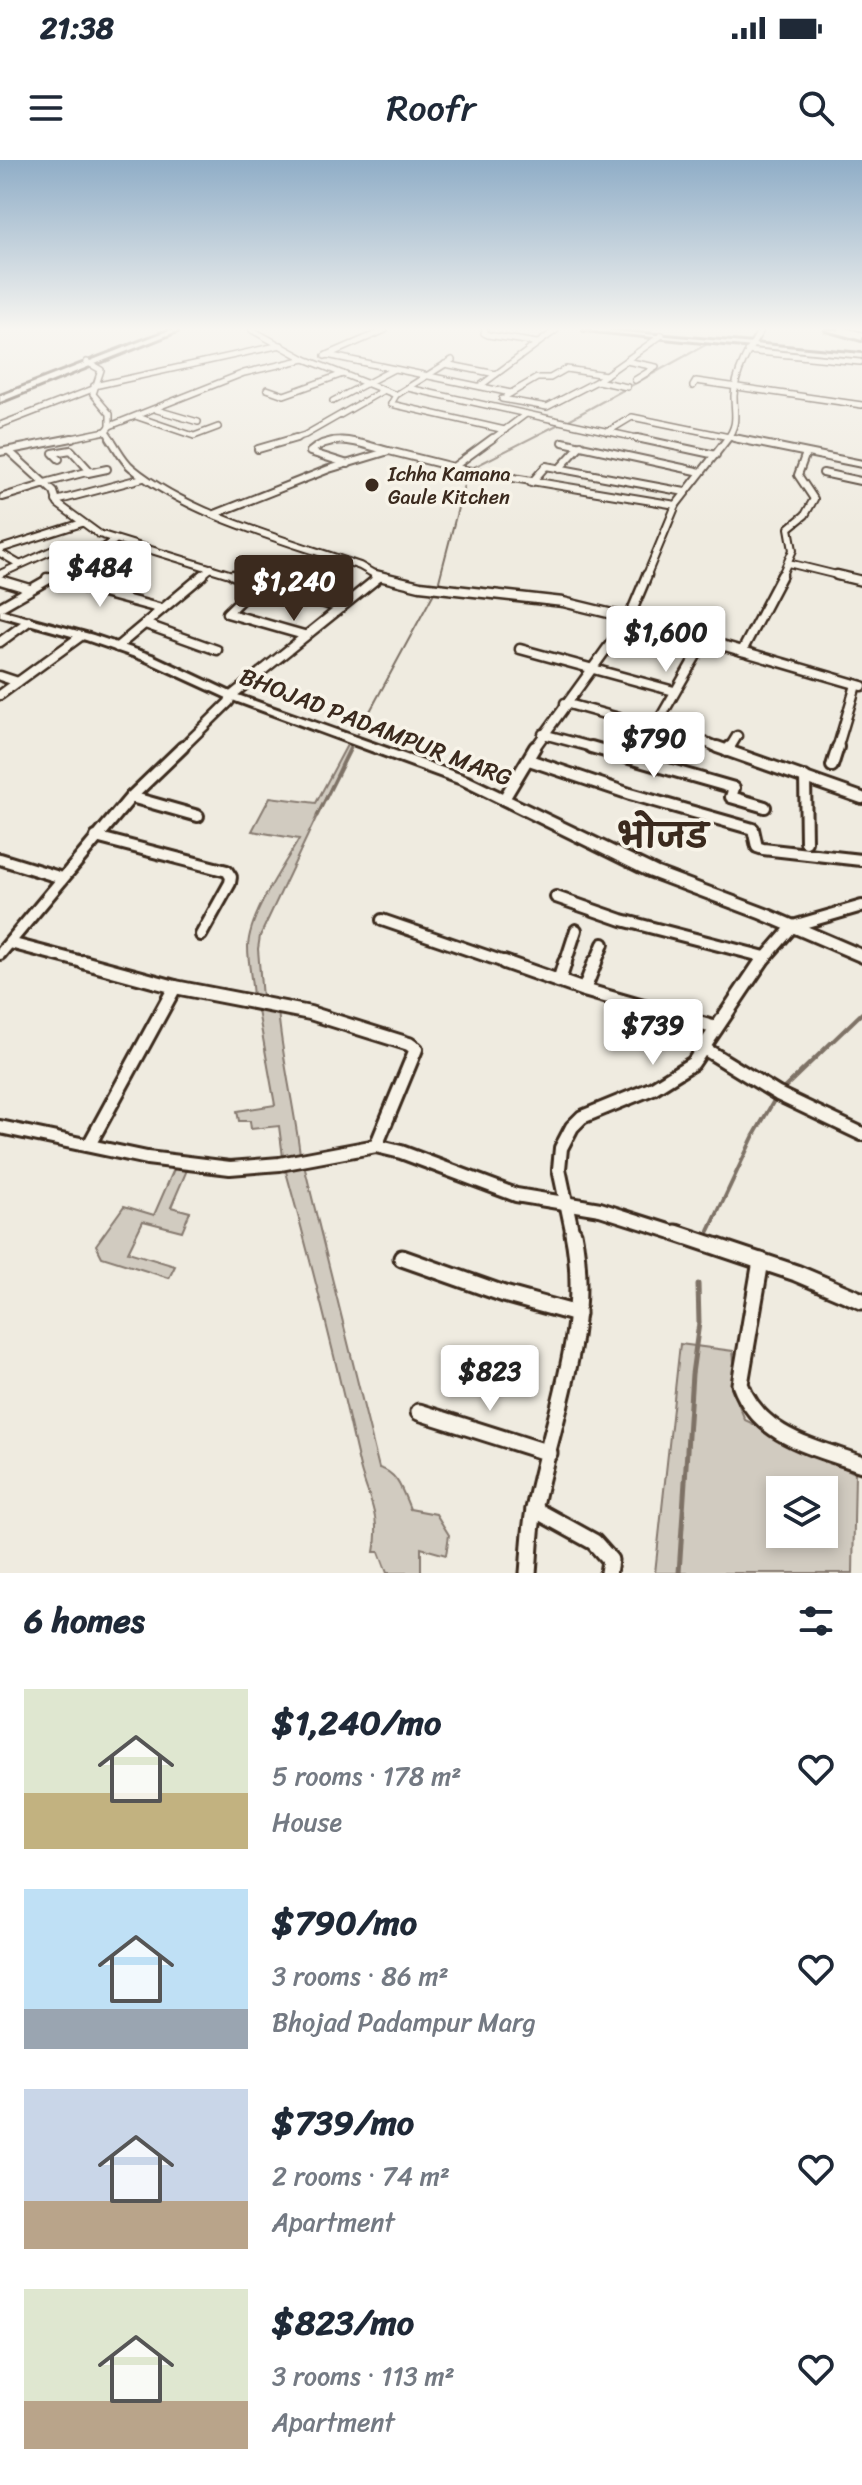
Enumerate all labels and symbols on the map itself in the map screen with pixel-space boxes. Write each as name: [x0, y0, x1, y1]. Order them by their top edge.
place label: Ichha Kamana Gaule Kitchen: [387, 457, 511, 515]
marker: Ichha Kamana Gaule Kitchen: [363, 476, 381, 494]
pin: $484: [53, 541, 147, 609]
pin: $1,240: [229, 555, 359, 623]
pin: $1,600: [601, 606, 731, 674]
street label: BHOJAD PADAMPUR MARG: [233, 656, 519, 798]
pin: $790: [607, 712, 701, 780]
district label: भोजड: [618, 808, 711, 865]
pin: $739: [606, 999, 700, 1067]
pin: $823: [443, 1345, 537, 1413]

